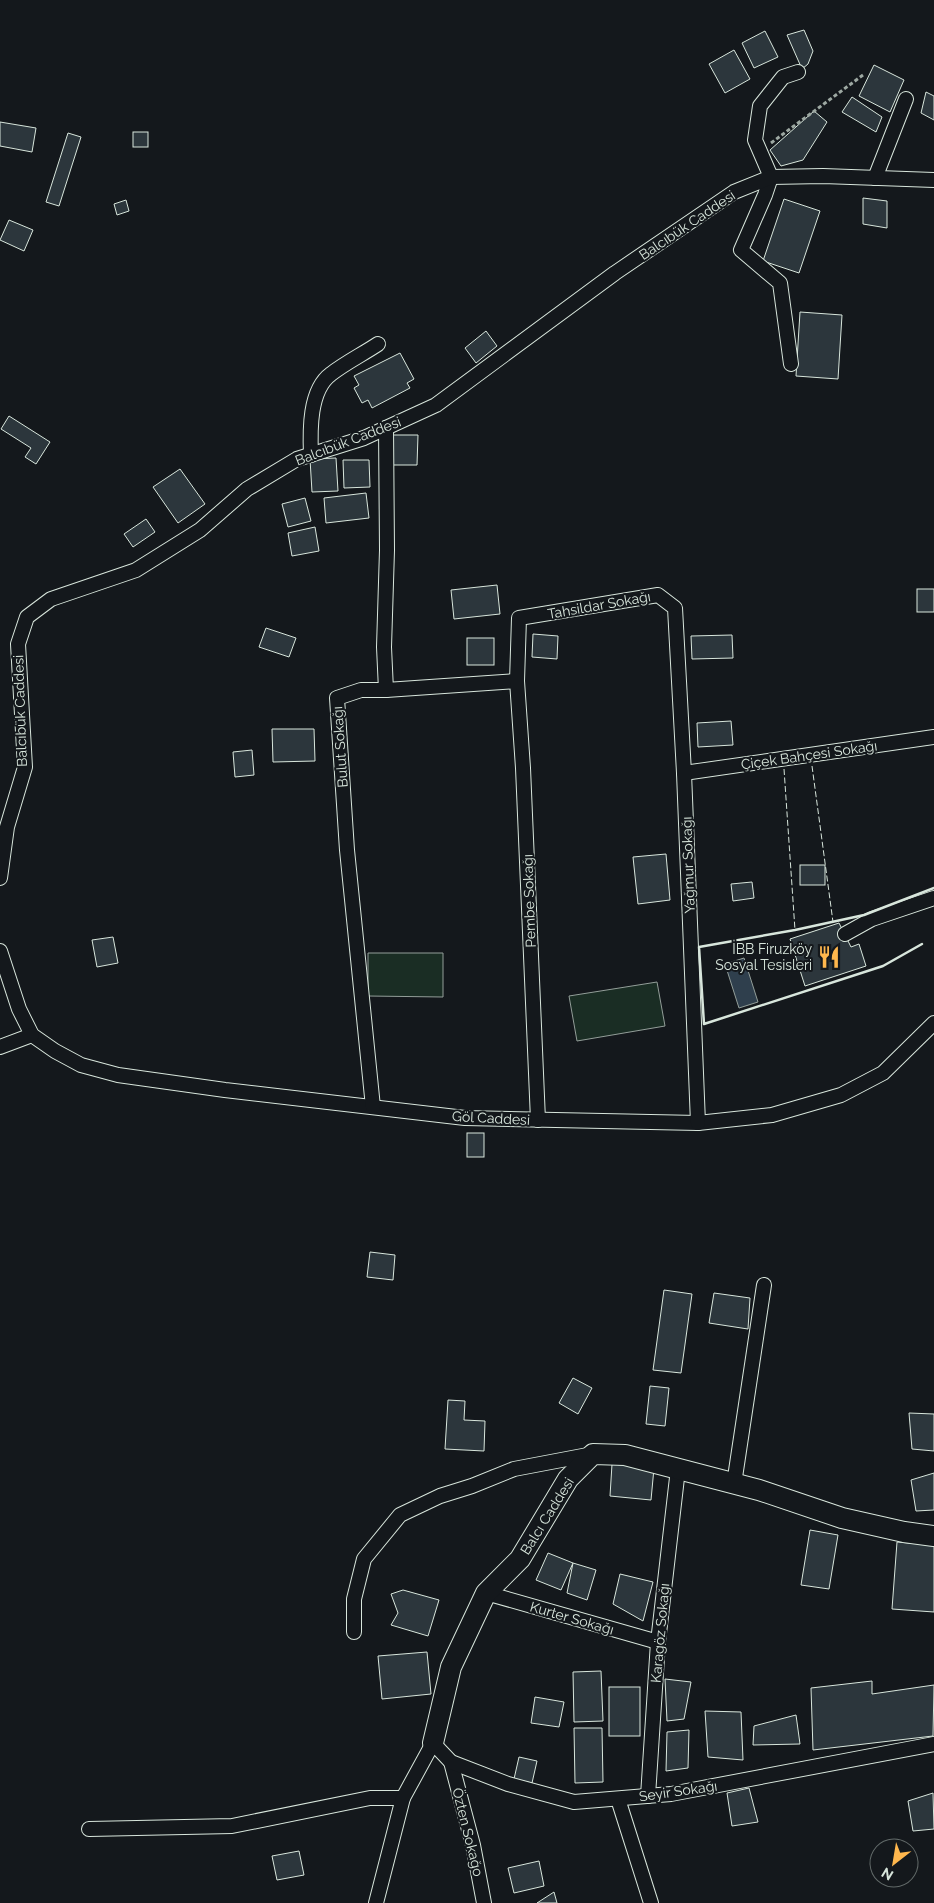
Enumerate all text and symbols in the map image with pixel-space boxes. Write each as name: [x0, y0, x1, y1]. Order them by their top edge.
street label: Balcıbük Caddesi: [636, 187, 738, 263]
street label: Balcıbük Caddesi: [293, 413, 403, 469]
street label: Tahsildar Sokağı: [546, 588, 652, 622]
street label: Balcıbük Caddesi: [10, 655, 30, 767]
street label: Bulut Sokağı: [329, 706, 351, 788]
street label: Çiçek Bahçesi Sokağı: [740, 738, 878, 772]
street label: Yağmur Sokağı: [678, 816, 698, 914]
street label: Pembe Sokağı: [519, 854, 539, 948]
place label: İBB Firuzköy Sosyal Tesisleri: [715, 939, 812, 973]
restaurant icon: İBB Firuzköy Sosyal Tesisleri: [816, 944, 842, 970]
street label: Göl Caddesi: [452, 1108, 530, 1128]
street label: Balcı Caddesi: [517, 1475, 577, 1557]
street label: Karagöz Sokağı: [648, 1583, 672, 1683]
street label: Kurter Sokağı: [528, 1598, 616, 1638]
street label: Seyir Sokağı: [638, 1778, 718, 1804]
street label: Özten Sokağo: [449, 1786, 489, 1878]
north arrow: [869, 1838, 919, 1888]
text: N: [879, 1865, 896, 1884]

